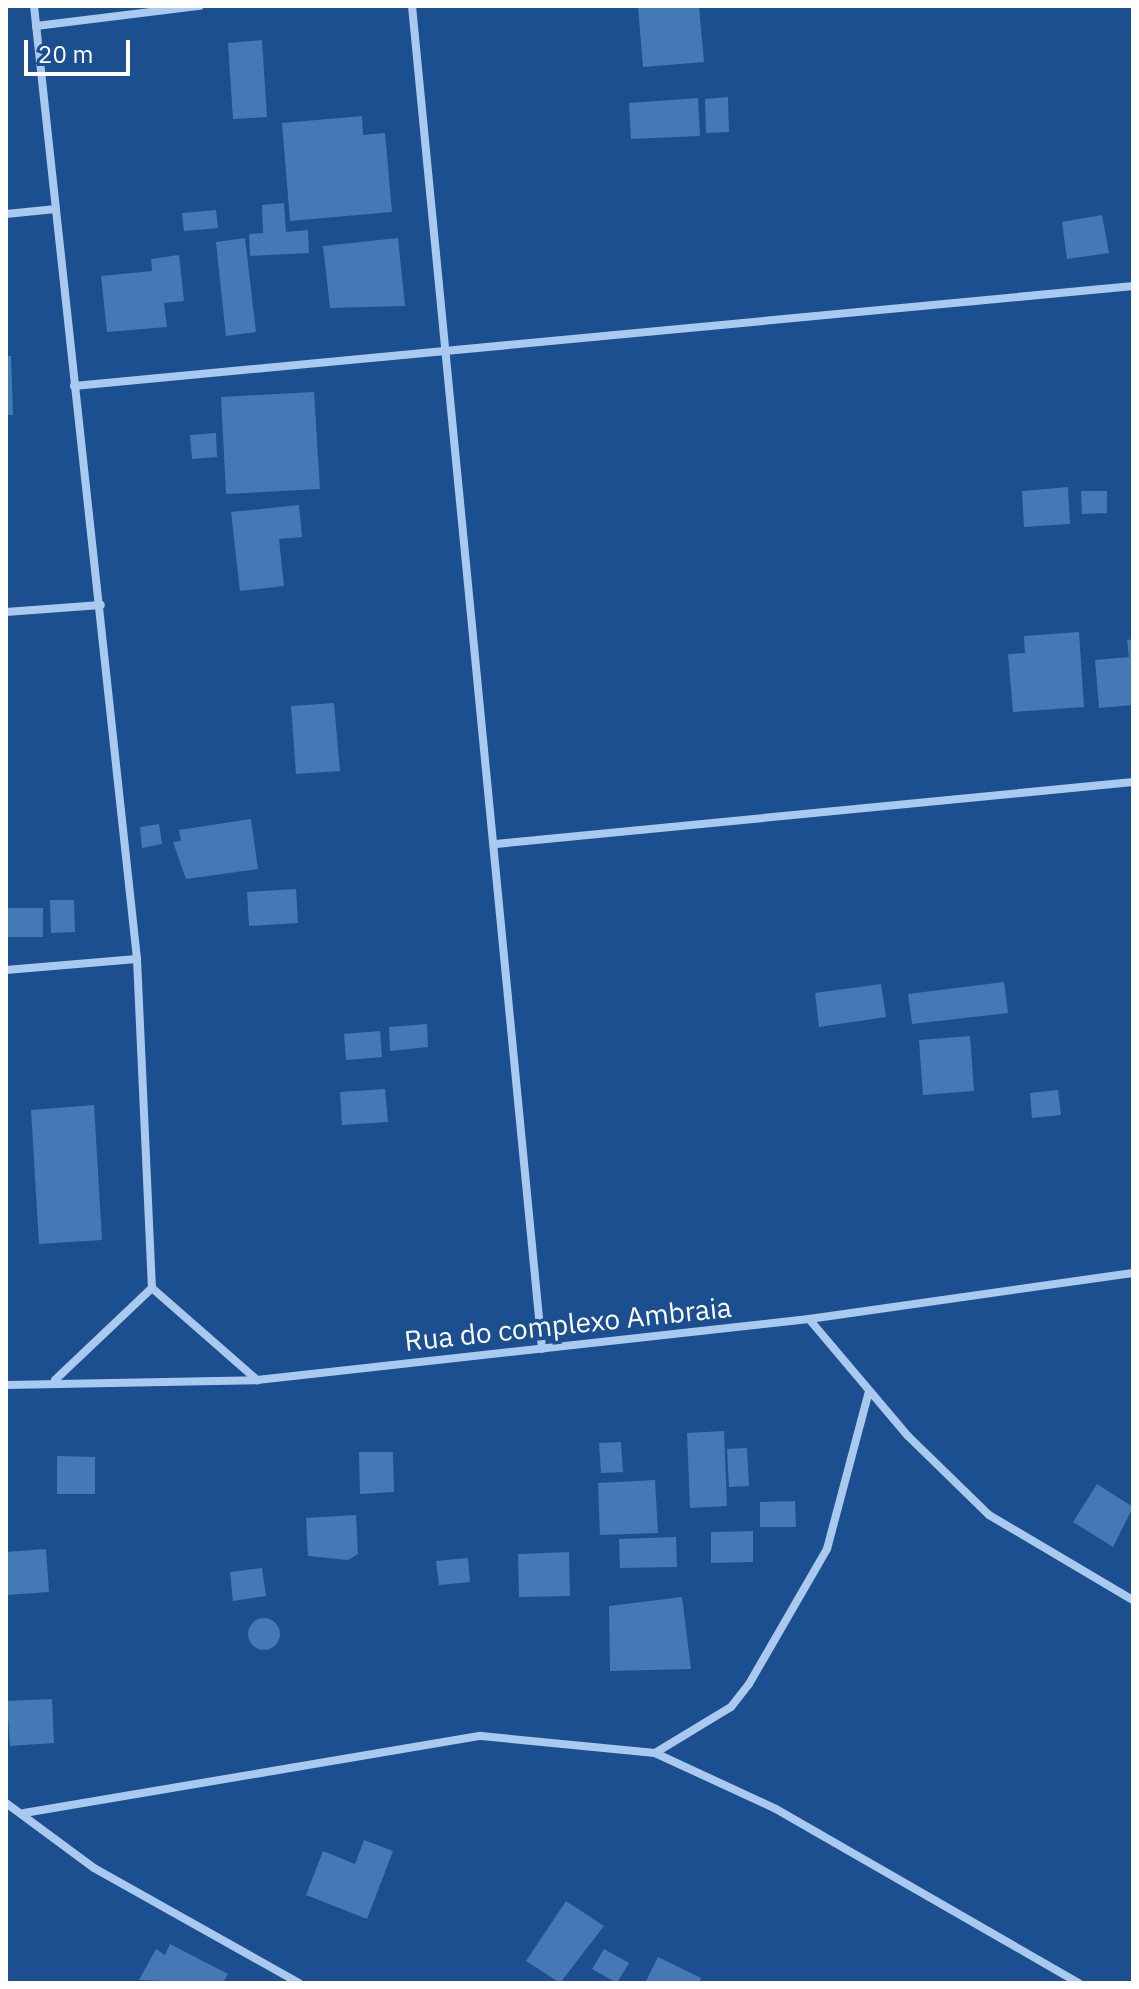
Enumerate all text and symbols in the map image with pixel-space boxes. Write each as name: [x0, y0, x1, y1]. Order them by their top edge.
scale bar: [28, 24, 134, 74]
text: 20 m: [38, 38, 93, 70]
street label: Rua do complexo Ambraia: [403, 1290, 733, 1358]

